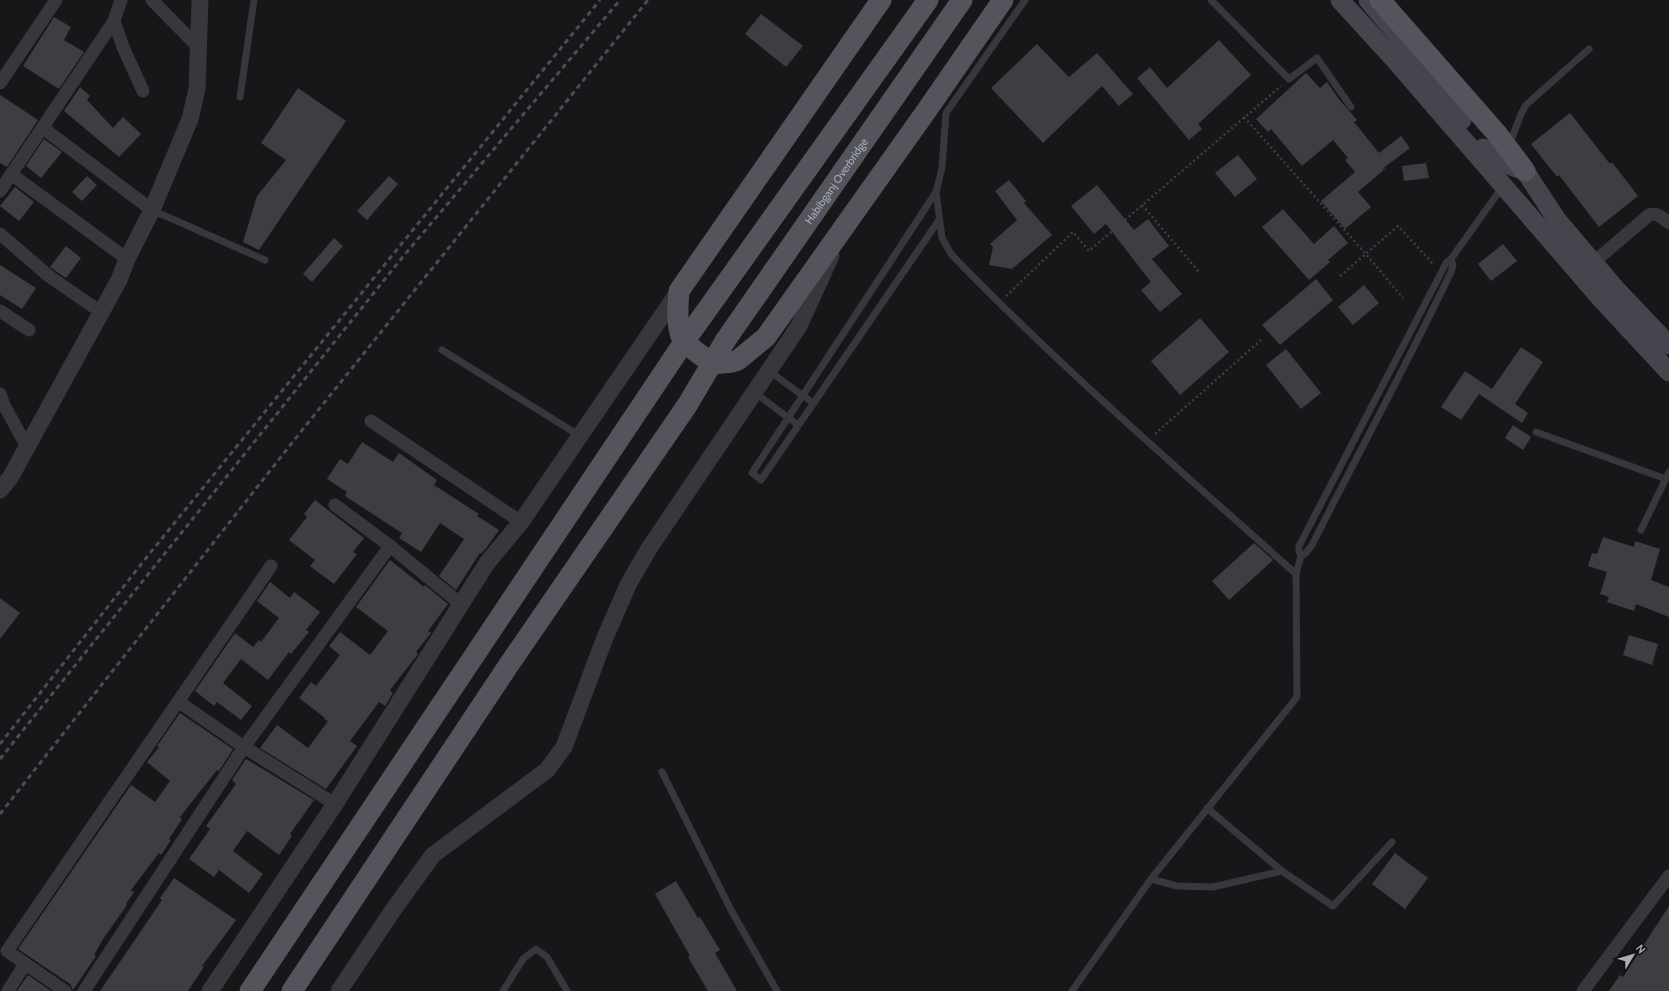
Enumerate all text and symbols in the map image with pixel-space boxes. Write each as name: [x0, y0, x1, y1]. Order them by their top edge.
street label: Habibganj Overbridge: [802, 135, 871, 227]
north arrow: [1613, 935, 1653, 975]
text: N: [1633, 941, 1649, 956]

